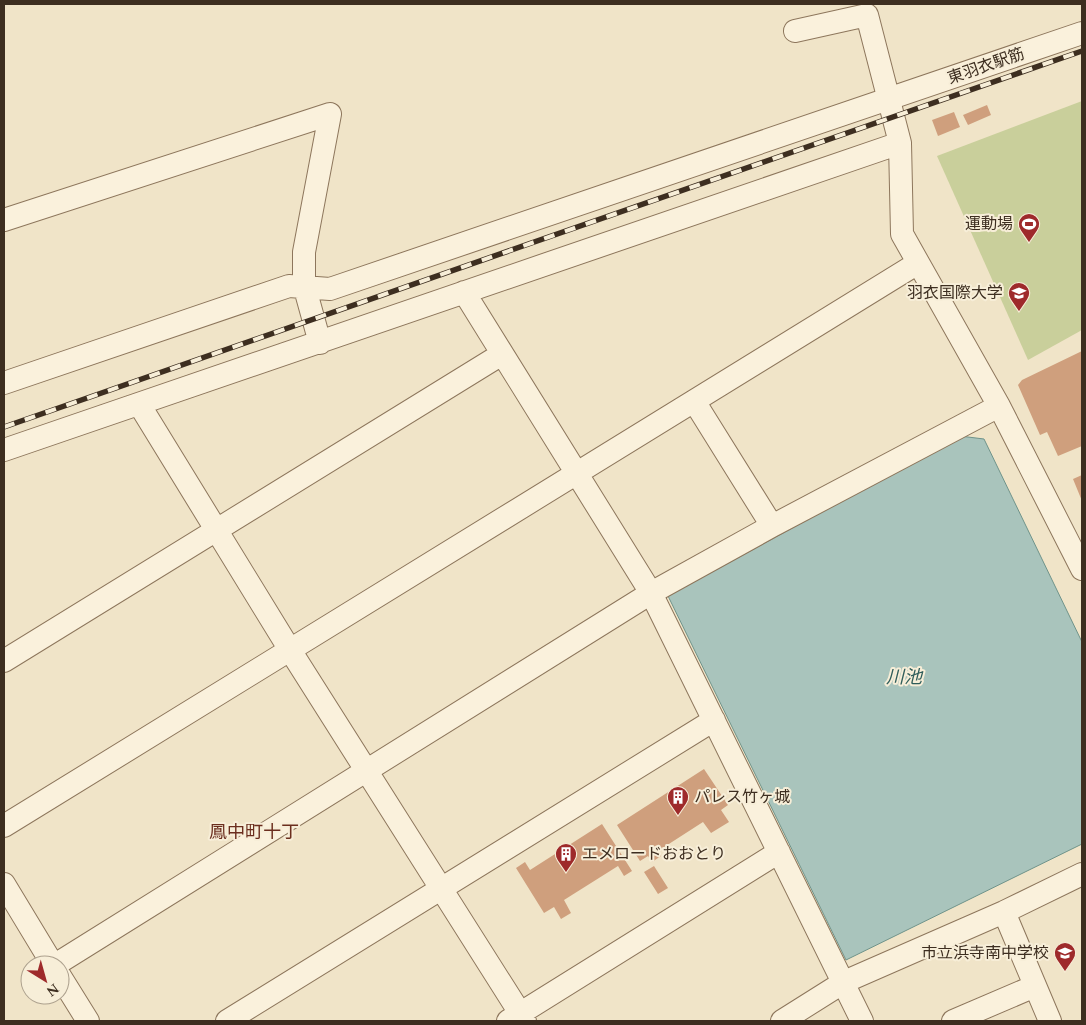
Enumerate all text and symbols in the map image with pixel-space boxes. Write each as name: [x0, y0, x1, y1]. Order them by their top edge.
street label: 東羽衣駅筋: [944, 42, 1028, 90]
place label: 運動場: [965, 212, 1013, 236]
sports icon: 運動場: [1017, 212, 1041, 243]
place label: 羽衣国際大学: [907, 281, 1003, 305]
school or university icon: 羽衣国際大学: [1007, 281, 1031, 312]
water label: 川池: [886, 664, 924, 691]
building icon: パレス竹ヶ城: [666, 785, 690, 816]
place label: パレス竹ヶ城: [694, 785, 790, 809]
district label: 鳳中町十丁: [209, 819, 299, 846]
building icon: エメロードおおとり: [554, 842, 578, 873]
place label: エメロードおおとり: [582, 842, 726, 866]
place label: 市立浜寺南中学校: [921, 941, 1049, 965]
school or university icon: 市立浜寺南中学校: [1053, 941, 1077, 972]
north arrow: [20, 955, 70, 1005]
text: N: [42, 978, 63, 1002]

